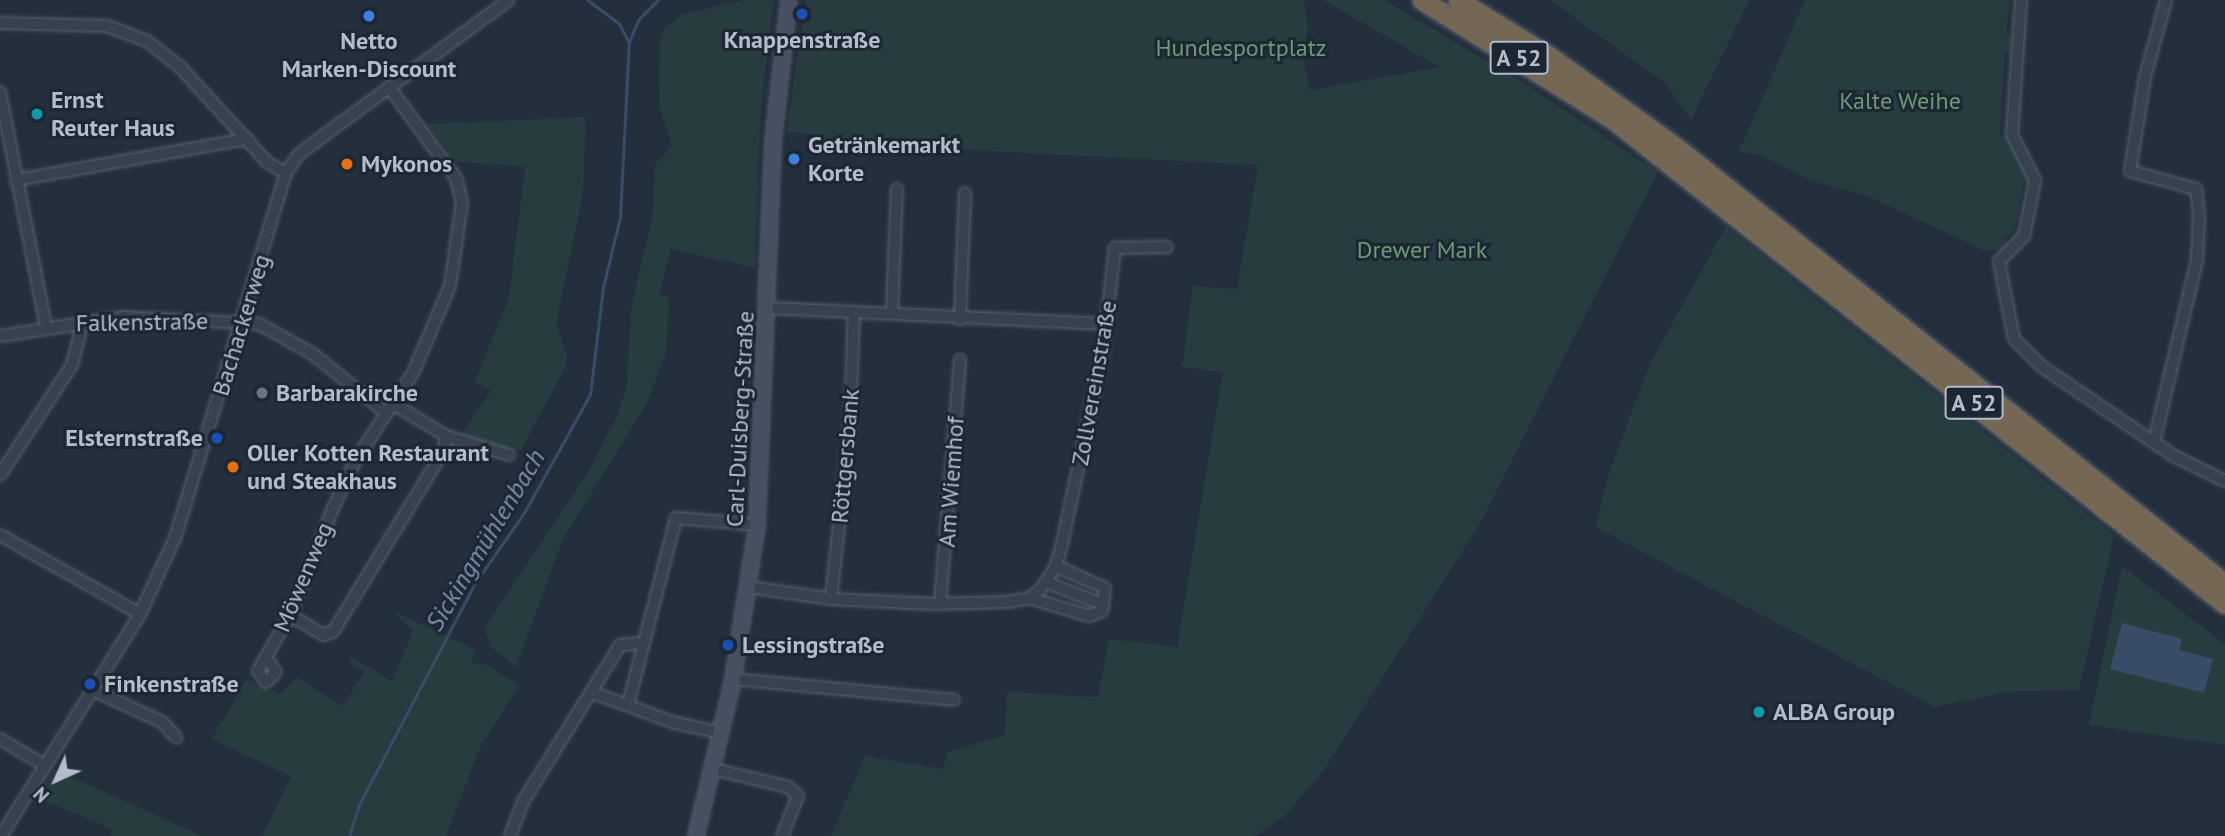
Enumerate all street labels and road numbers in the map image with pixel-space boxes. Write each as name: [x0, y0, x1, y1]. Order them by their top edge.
road number: A 52: [1488, 39, 1550, 78]
street label: Bachackerweg: [206, 251, 276, 399]
street label: Zollvereinstraße: [1065, 298, 1123, 468]
street label: Falkenstraße: [75, 306, 209, 338]
street label: Carl-Duisberg-Straße: [720, 310, 760, 528]
road number: A 52: [1942, 384, 2006, 422]
street label: Röttgersbank: [825, 388, 865, 524]
street label: Am Wiemhof: [932, 416, 970, 548]
street label: Möwenweg: [267, 518, 339, 636]

